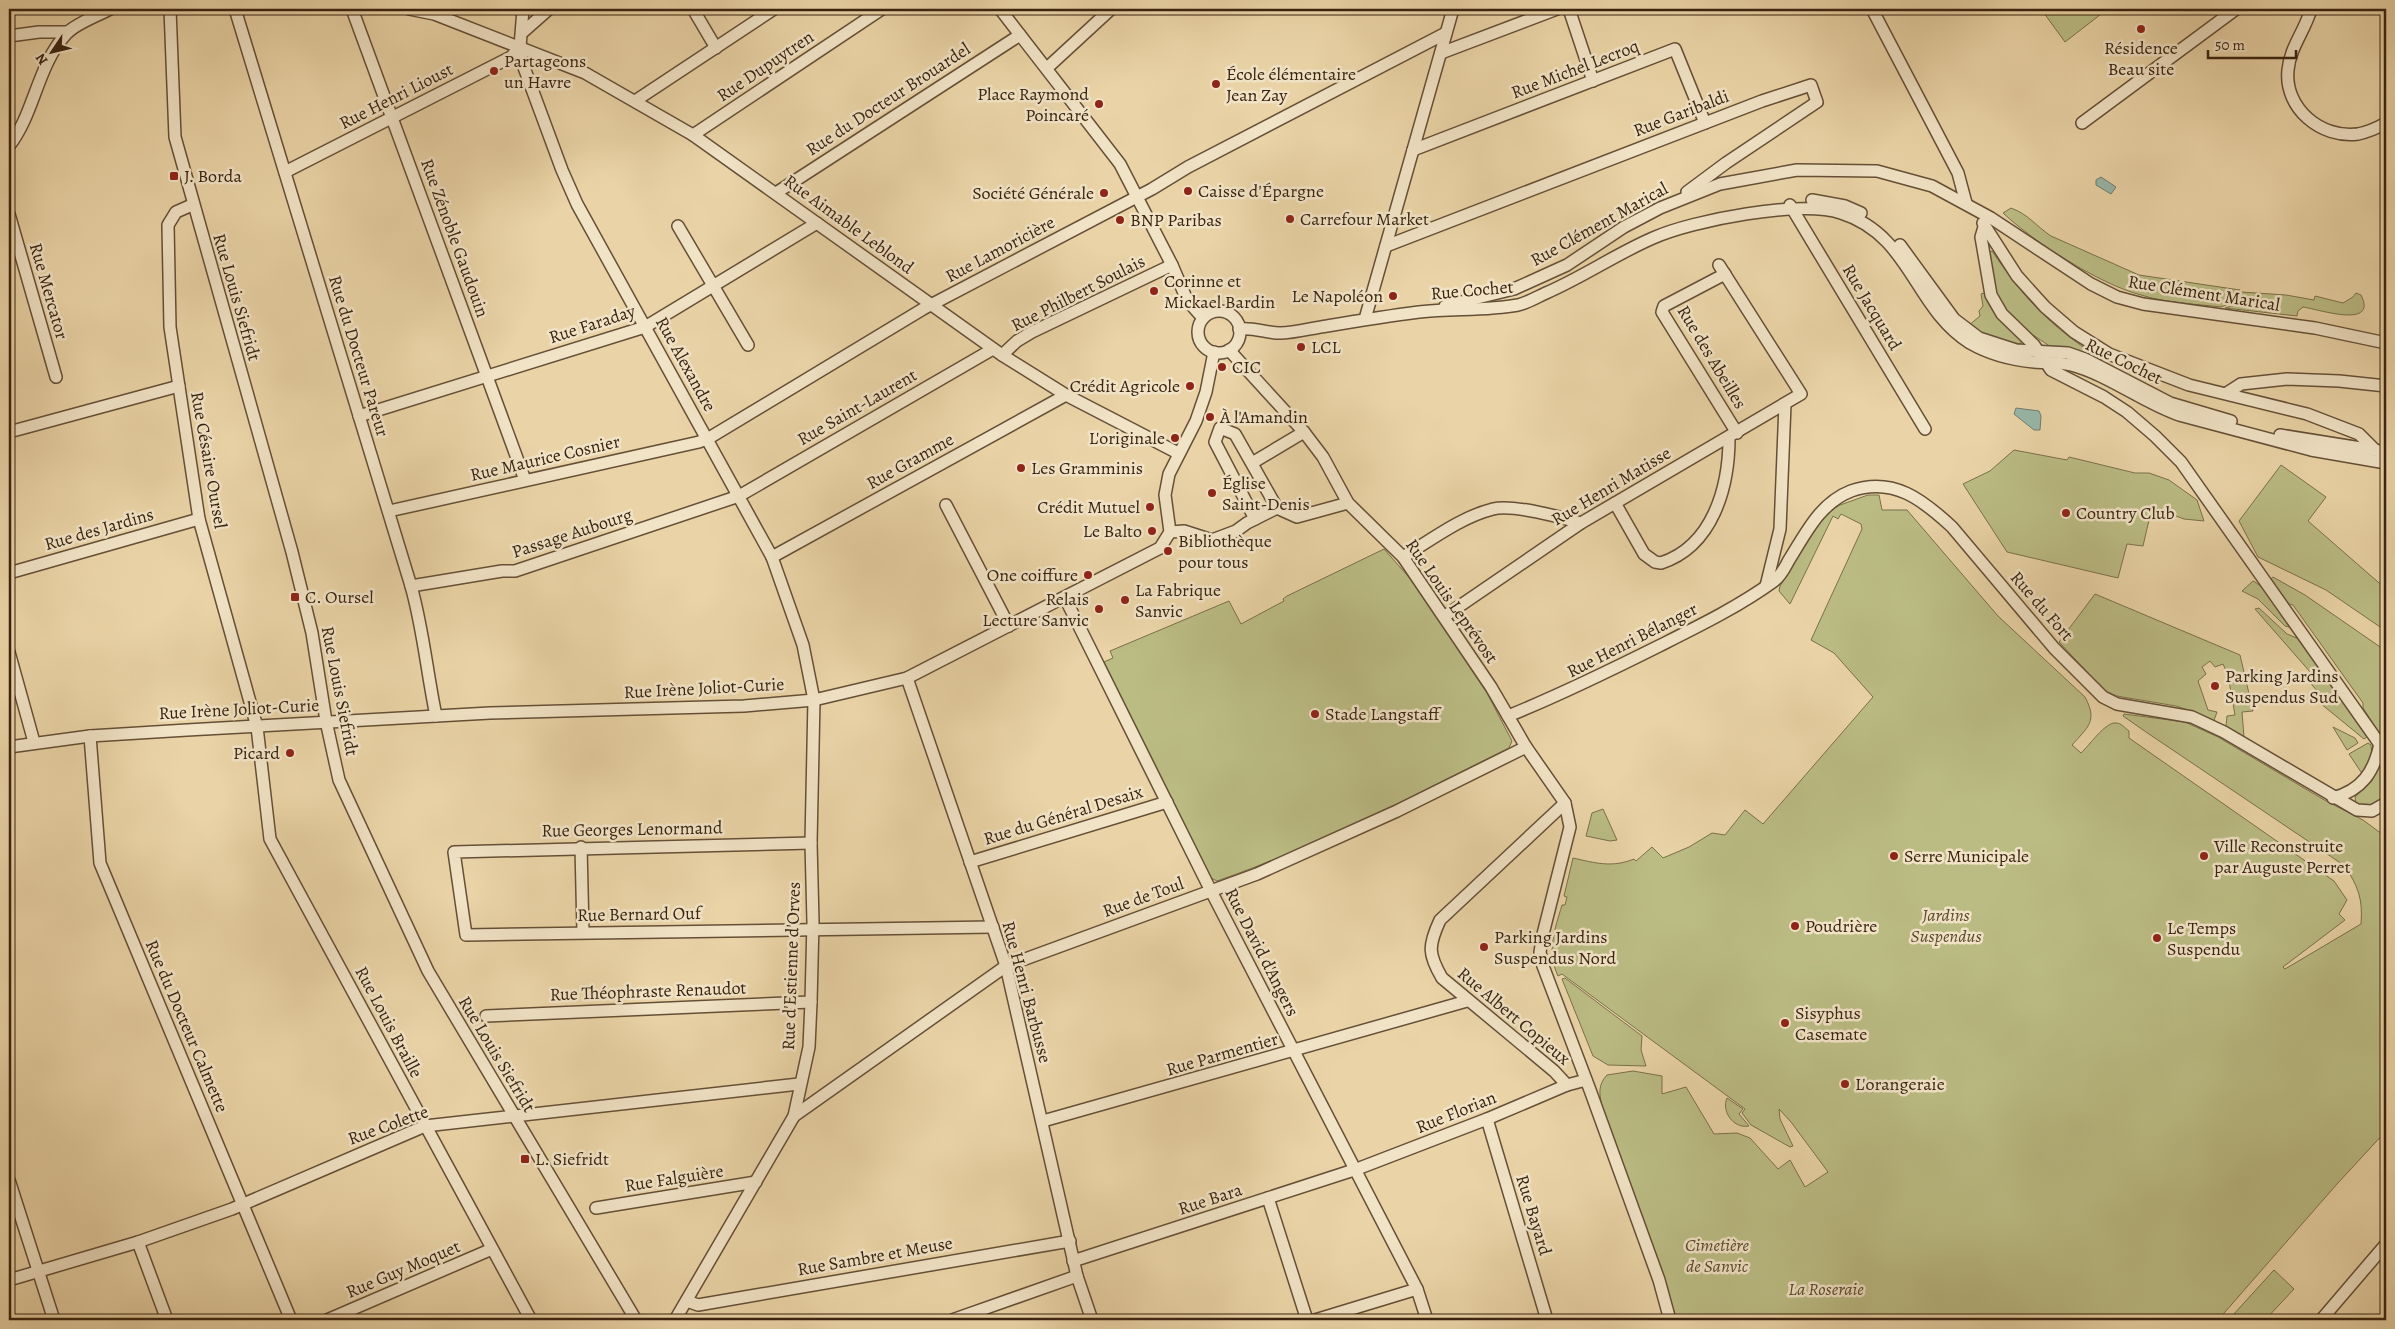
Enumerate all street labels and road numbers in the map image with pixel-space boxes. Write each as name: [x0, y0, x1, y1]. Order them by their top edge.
street label: Rue Dupuytren: [712, 25, 818, 107]
street label: Rue Michel Lecroq: [1508, 34, 1642, 104]
street label: Rue du Docteur Brouardel: [801, 36, 975, 161]
street label: Rue Henri Lioust: [335, 57, 457, 135]
street label: Rue Garibaldi: [1630, 84, 1732, 142]
street label: Rue Zénoble Gaudouin: [415, 155, 495, 321]
street label: Rue Aimable Leblond: [779, 169, 919, 279]
street label: Rue Clément Marical: [1526, 176, 1673, 272]
street label: Rue Lamoricière: [941, 210, 1059, 288]
street label: Rue Louis Siefridt: [207, 230, 267, 364]
street label: Rue Mercator: [24, 240, 74, 342]
street label: Rue Philbert Soulais: [1007, 249, 1149, 337]
street label: Rue Jacquard: [1837, 259, 1907, 355]
street label: Rue Clément Marical: [2126, 269, 2282, 317]
street label: Rue du Docteur Pareur: [323, 272, 395, 440]
street label: Rue Cochet: [1430, 274, 1514, 306]
street label: Rue Faraday: [546, 298, 639, 349]
street label: Rue des Abeilles: [1672, 301, 1752, 413]
street label: Rue Alexandre: [650, 312, 722, 416]
street label: Rue Cochet: [2081, 332, 2167, 390]
street label: Rue Saint-Laurent: [793, 363, 921, 451]
street label: Rue Césaire Oursel: [185, 390, 233, 531]
street label: Rue Gramme: [862, 427, 958, 495]
street label: Rue Maurice Cosnier: [468, 429, 622, 487]
street label: Rue Henri Matisse: [1547, 441, 1675, 531]
street label: Rue des Jardins: [42, 502, 156, 556]
street label: Passage Aubourg: [509, 502, 635, 564]
street label: Rue Louis Leprévost: [1400, 534, 1504, 668]
street label: Rue du Fort: [2005, 566, 2079, 646]
street label: Rue Henri Bélanger: [1563, 597, 1702, 683]
street label: Rue Louis Siefridt: [316, 624, 364, 758]
street label: Rue Irène Joliot-Curie: [623, 672, 785, 704]
street label: Rue Irène Joliot-Curie: [158, 693, 320, 725]
street label: Rue du Général Desaix: [980, 779, 1146, 851]
street label: Rue Georges Lenormand: [541, 815, 723, 843]
street label: Rue de Toul: [1099, 871, 1188, 923]
street label: Rue d'Estienne d'Orves: [776, 881, 806, 1051]
street label: Rue David d'Angers: [1219, 884, 1305, 1020]
street label: Rue Bernard Ouf: [577, 901, 704, 927]
street label: Rue Henri Barbusse: [997, 918, 1057, 1066]
street label: Rue du Docteur Calmette: [140, 936, 234, 1116]
street label: Rue Louis Braille: [350, 962, 428, 1082]
street label: Rue Albert Copieux: [1452, 962, 1576, 1071]
street label: Rue Théophraste Renaudot: [549, 976, 747, 1006]
street label: Rue Louis Siefridt: [453, 991, 541, 1117]
street label: Rue Parmentier: [1163, 1027, 1281, 1081]
street label: Rue Florian: [1412, 1085, 1500, 1139]
street label: Rue Colette: [344, 1099, 432, 1151]
street label: Rue Falguière: [623, 1158, 725, 1198]
street label: Rue Bayard: [1510, 1172, 1558, 1259]
street label: Rue Bara: [1175, 1177, 1246, 1221]
street label: Rue Sambre et Meuse: [795, 1231, 955, 1281]
street label: Rue Guy Moquet: [342, 1234, 464, 1304]

